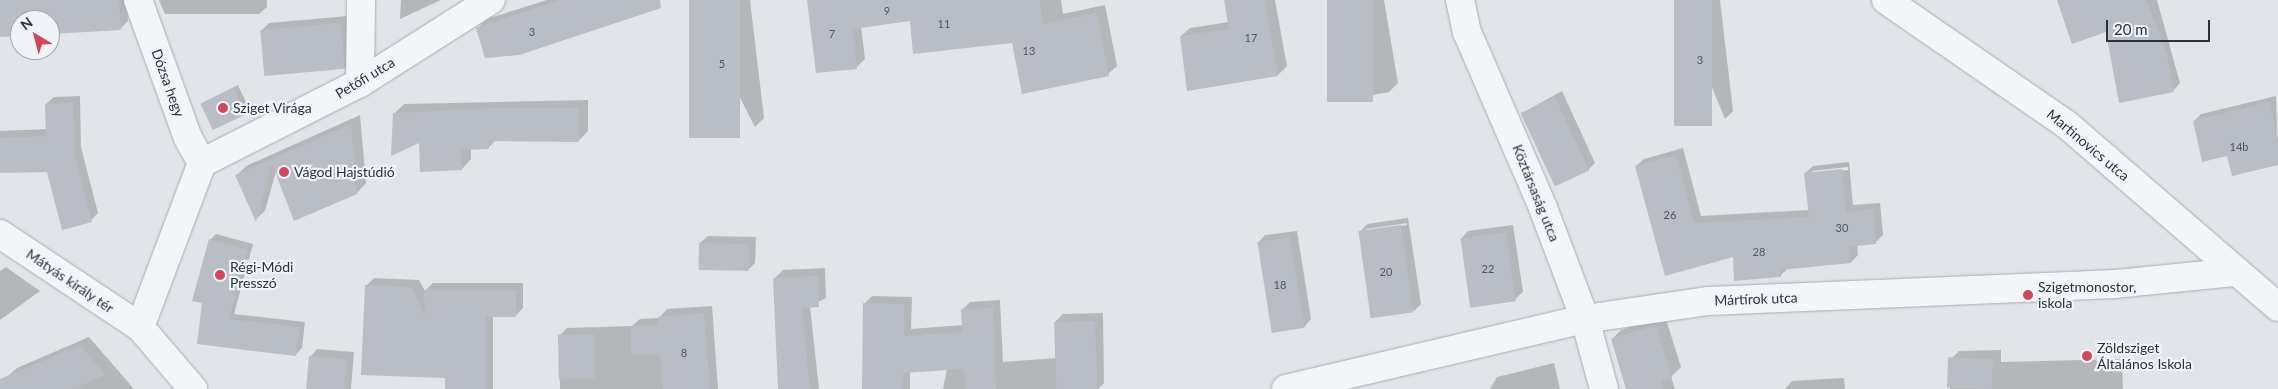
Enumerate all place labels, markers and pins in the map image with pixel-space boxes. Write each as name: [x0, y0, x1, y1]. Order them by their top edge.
place label: Sziget Virága: [233, 100, 312, 116]
marker: Sziget Virága: [217, 102, 229, 114]
place label: Vágod Hajstúdió: [294, 164, 395, 180]
marker: Vágod Hajstúdió: [278, 166, 290, 178]
place label: Régi-Módi Presszó: [230, 259, 293, 292]
marker: Régi-Módi Presszó: [214, 269, 226, 281]
place label: Szigetmonostor, iskola: [2038, 279, 2136, 312]
marker: Szigetmonostor, iskola: [2022, 289, 2034, 301]
place label: Zöldsziget Általános Iskola: [2097, 340, 2192, 372]
marker: Zöldsziget Általános Iskola: [2081, 350, 2093, 362]

